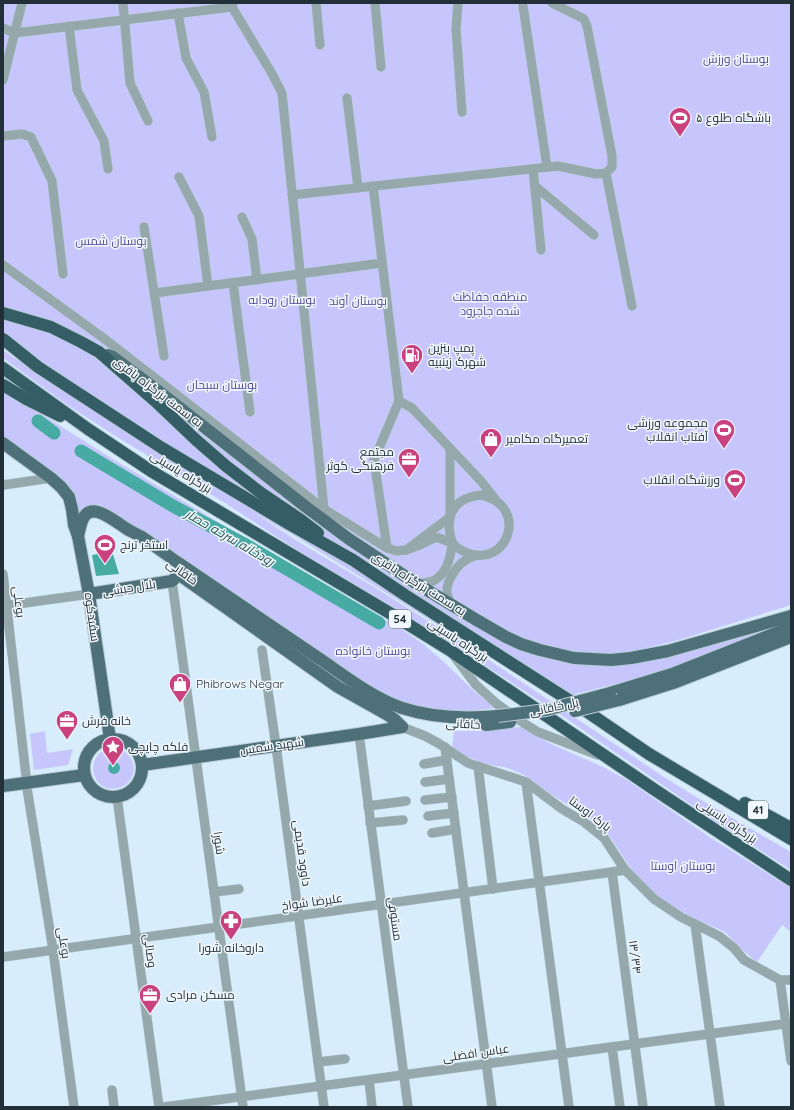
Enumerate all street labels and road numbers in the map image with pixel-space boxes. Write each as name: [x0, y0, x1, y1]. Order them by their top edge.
street label: به سمت بزرگراه باقری: [111, 353, 206, 430]
street label: بزرگراه یاسینی: [148, 447, 215, 496]
street label: به سمت بزرگراه باقری: [369, 549, 469, 619]
street label: خاقانی: [164, 555, 201, 588]
street label: بلال حبشی: [101, 576, 157, 599]
street label: بوعلی: [10, 585, 29, 619]
street label: سفیدکوه: [82, 592, 103, 642]
road number: 54: [389, 610, 411, 628]
street label: بزرگراه یاسینی: [425, 614, 492, 665]
street label: پل خاقانی: [528, 694, 581, 721]
street label: خاقانی: [445, 715, 481, 732]
street label: شهید شمس: [239, 734, 305, 757]
street label: پارک اوستا: [565, 793, 615, 837]
street label: بزرگراه یاسینی: [694, 795, 760, 846]
road number: 41: [748, 801, 768, 819]
street label: داوود قدیمی: [290, 819, 315, 887]
street label: شورا: [210, 830, 229, 856]
street label: علیرضا شواخ: [280, 890, 344, 914]
street label: مستوفی: [385, 896, 406, 942]
street label: بوعلی: [55, 926, 74, 960]
street label: وصالی: [141, 933, 160, 969]
street label: ۱۳/۳۴: [626, 939, 645, 975]
street label: عباس افضلی: [442, 1040, 510, 1065]

